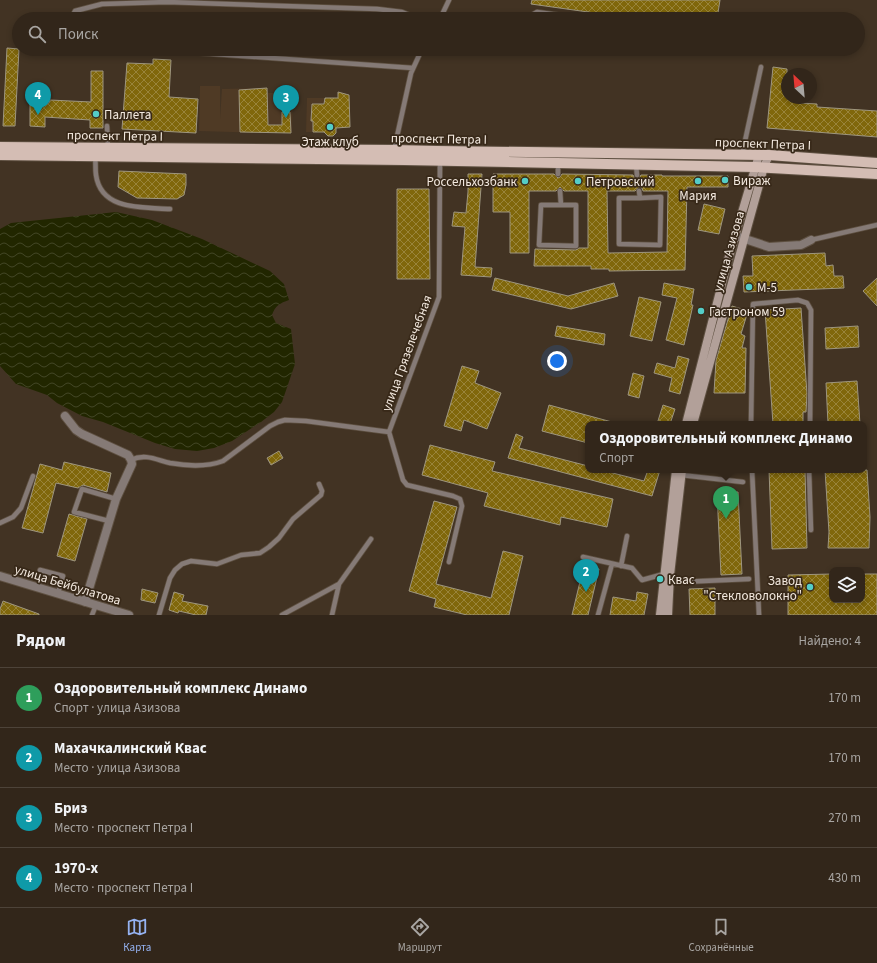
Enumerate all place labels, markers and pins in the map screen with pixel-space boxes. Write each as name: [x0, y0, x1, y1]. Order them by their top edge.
pin: 4: [25, 82, 51, 115]
pin: 3: [273, 85, 299, 118]
place label: Паллета: [104, 106, 151, 124]
marker: Паллета: [91, 109, 101, 119]
marker: Этаж клуб: [325, 122, 335, 132]
place label: Этаж клуб: [301, 133, 359, 151]
place label: Вираж: [733, 172, 771, 190]
place label: Россельхозбанк: [426, 173, 518, 191]
place label: Петровский: [586, 173, 655, 191]
marker: Вираж: [720, 175, 730, 185]
marker: Россельхозбанк: [520, 176, 530, 186]
marker: Петровский: [573, 176, 583, 186]
marker: Мария: [693, 176, 703, 186]
place label: Мария: [679, 187, 717, 205]
place label: М-5: [757, 279, 777, 297]
marker: М-5: [744, 282, 754, 292]
place label: Гастроном 59: [709, 303, 785, 321]
marker: Гастроном 59: [696, 306, 706, 316]
pin: 1: [713, 486, 739, 519]
pin: 2: [573, 559, 599, 592]
place label: Квас: [668, 571, 695, 589]
place label: Завод "Стекловолокно": [703, 572, 802, 605]
marker: Квас: [655, 574, 665, 584]
marker: Завод "Стекловолокно": [805, 582, 815, 592]

